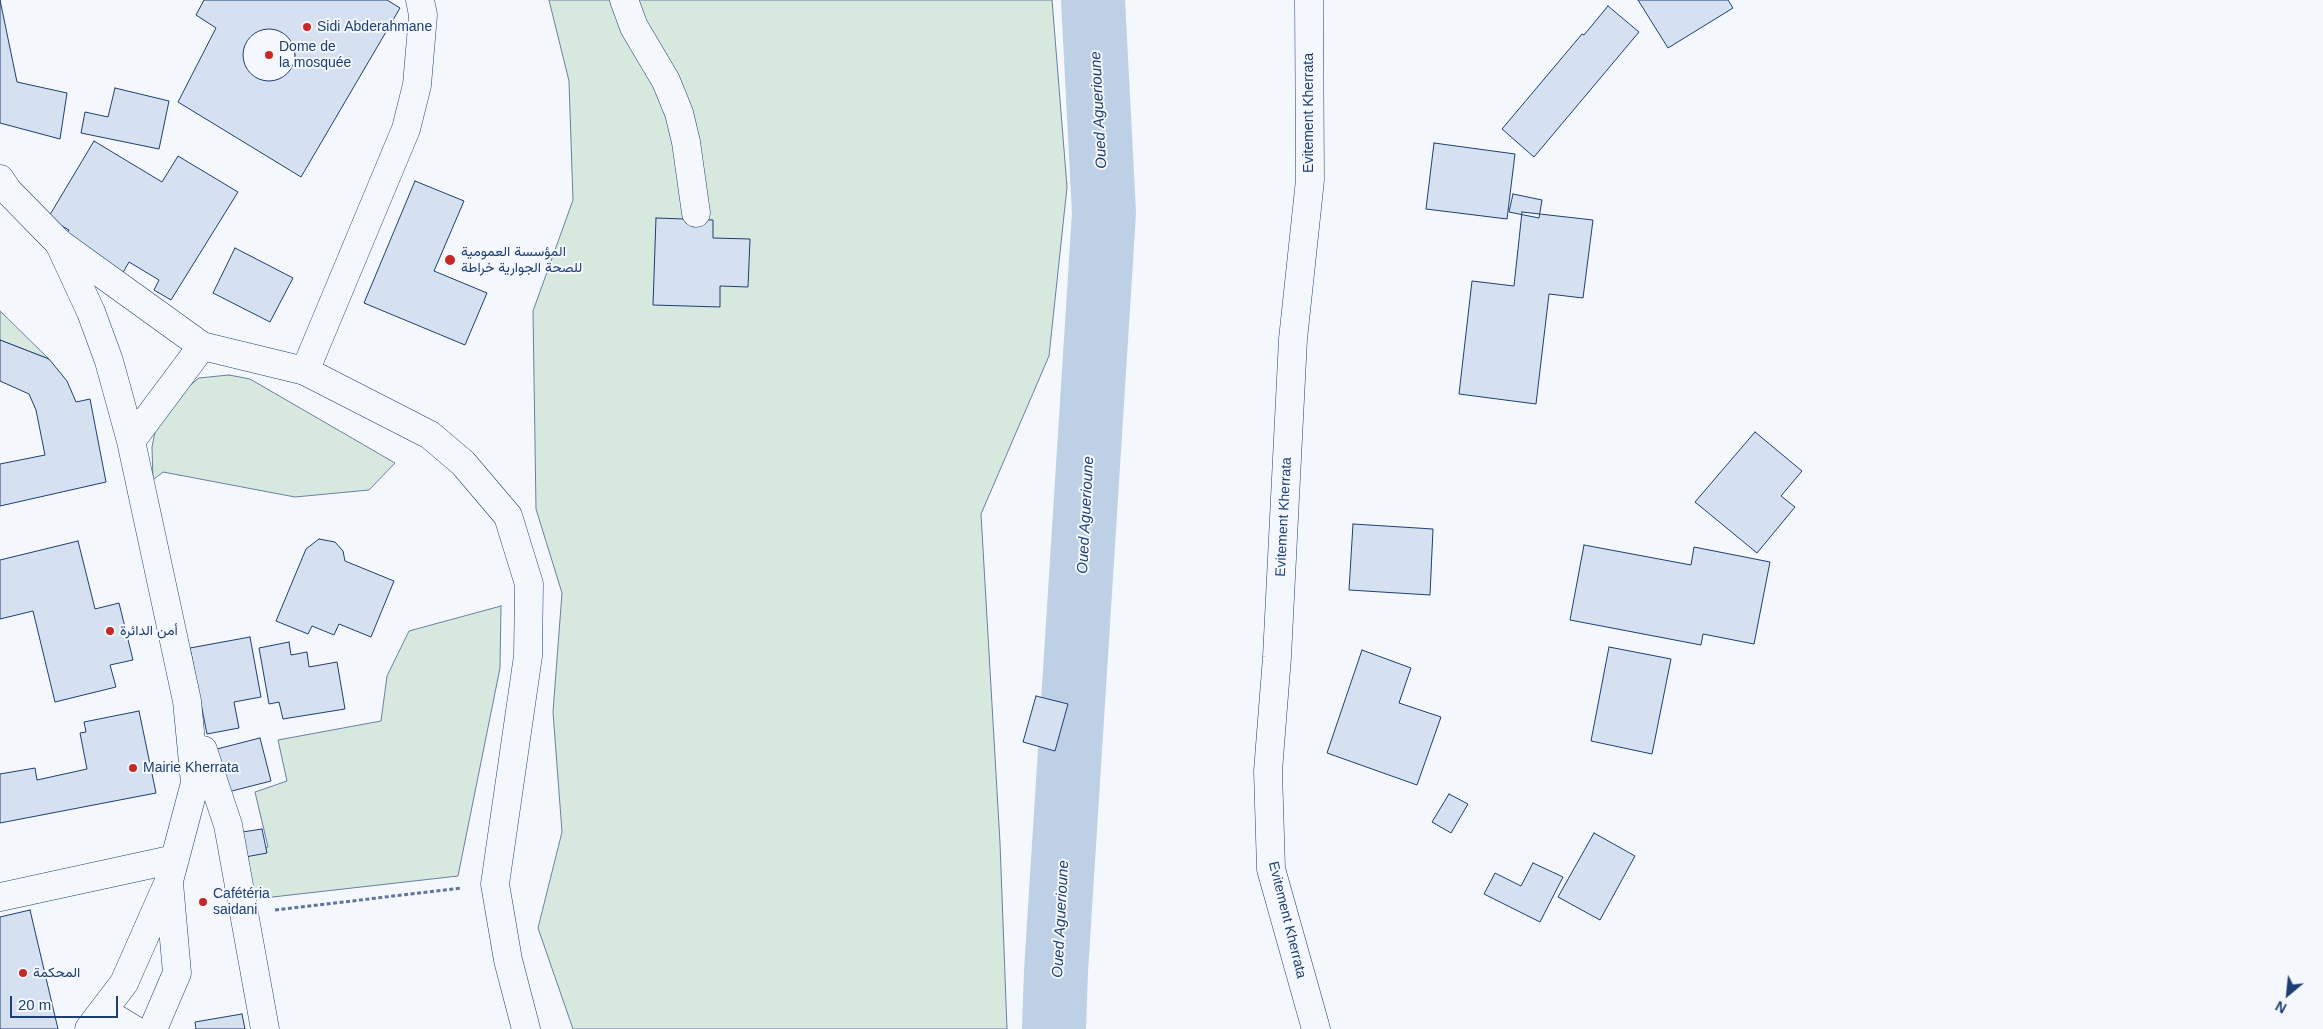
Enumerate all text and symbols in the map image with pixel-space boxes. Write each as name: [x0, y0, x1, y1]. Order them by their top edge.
place label: Sidi Abderahmane: [317, 19, 432, 35]
marker: Sidi Abderahmane: [301, 21, 313, 33]
place label: Dome de la mosquée: [279, 39, 351, 72]
marker: Dome de la mosquée: [263, 49, 275, 61]
water label: Oued Aguerioune: [1087, 51, 1111, 169]
street label: Evitement Kherrata: [1301, 53, 1317, 173]
place label: المؤسسة العمومية للصحة الجوارية خراطة: [461, 244, 582, 276]
marker: المؤسسة العمومية للصحة الجوارية خراطة: [443, 253, 457, 267]
water label: Oued Aguerioune: [1074, 456, 1098, 574]
street label: Evitement Kherrata: [1272, 457, 1296, 577]
place label: أمن الدائرة: [120, 623, 178, 639]
marker: أمن الدائرة: [104, 625, 116, 637]
place label: Mairie Kherrata: [143, 760, 239, 776]
marker: Mairie Kherrata: [127, 762, 139, 774]
water label: Oued Aguerioune: [1049, 860, 1073, 978]
street label: Evitement Kherrata: [1264, 860, 1310, 980]
place label: Cafétéria saidani: [213, 886, 270, 919]
marker: Cafétéria saidani: [197, 896, 209, 908]
place label: المحكمة: [33, 965, 80, 981]
marker: المحكمة: [17, 967, 29, 979]
north arrow: [2263, 969, 2313, 1019]
scale bar: [12, 986, 120, 1018]
text: 20 m: [18, 996, 51, 1013]
text: N: [2273, 998, 2289, 1017]

